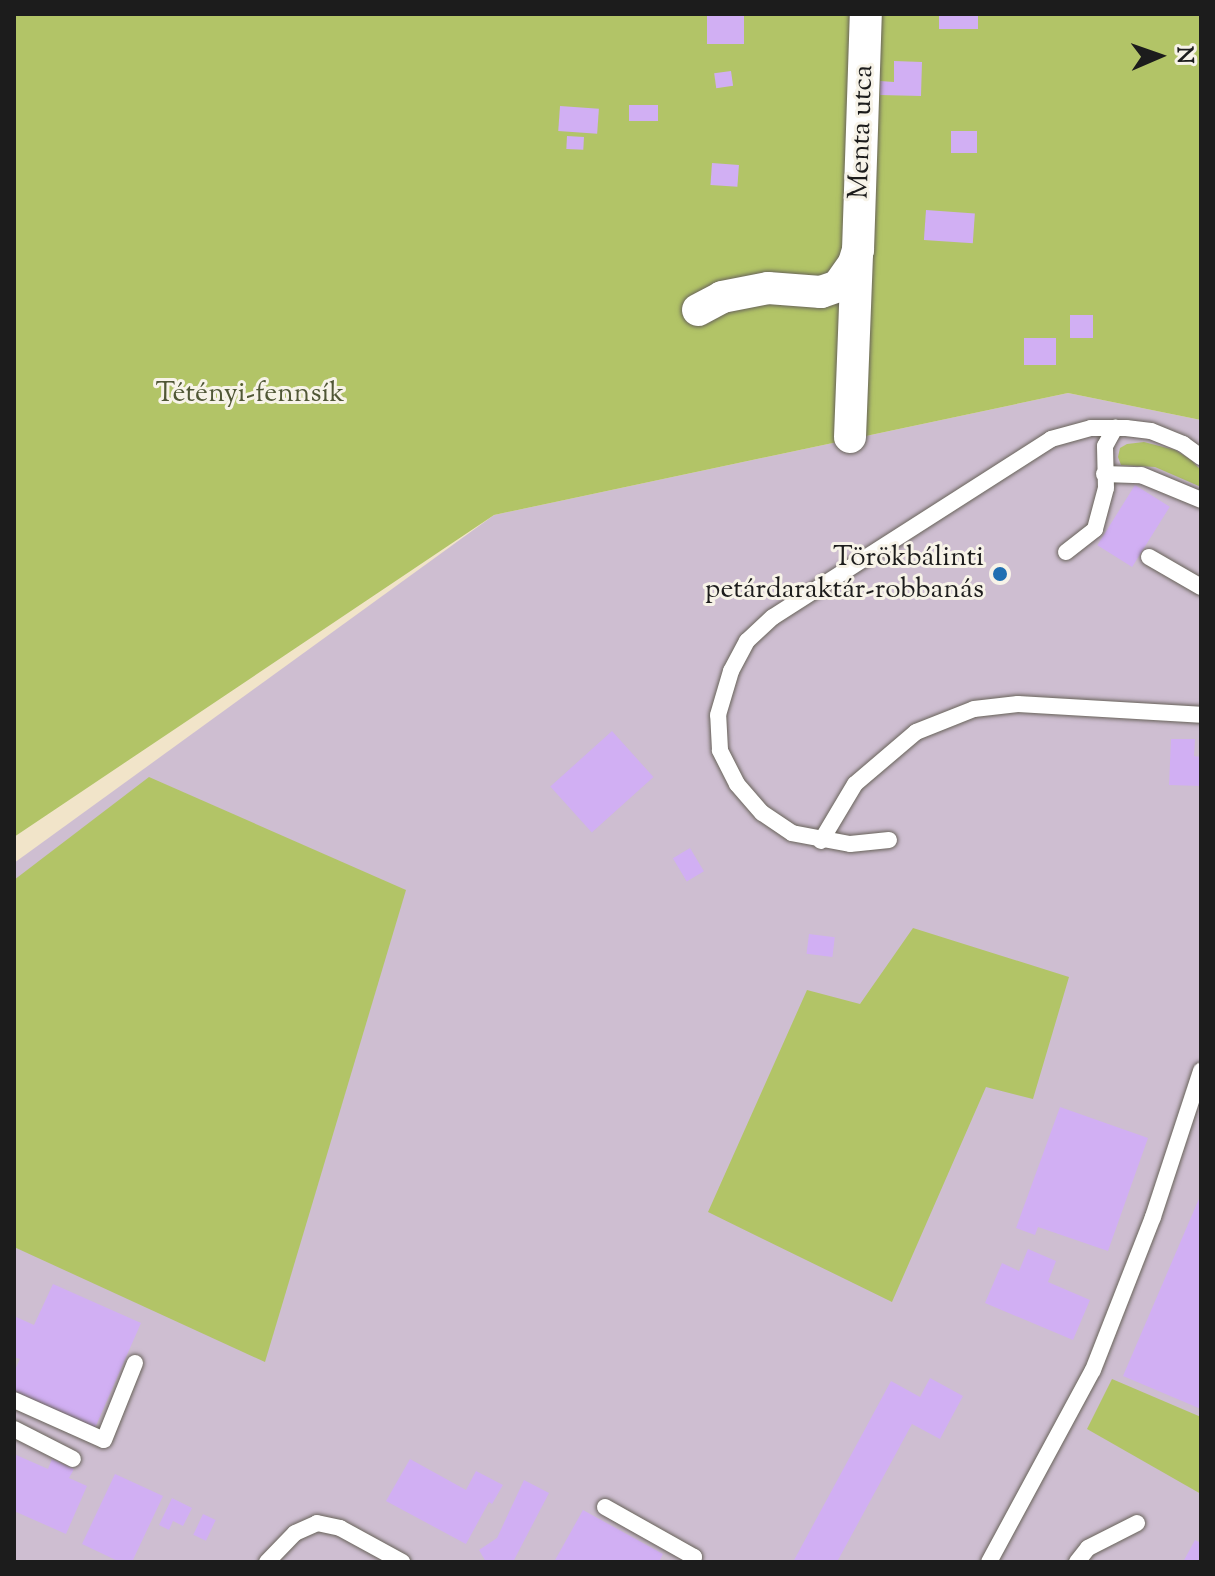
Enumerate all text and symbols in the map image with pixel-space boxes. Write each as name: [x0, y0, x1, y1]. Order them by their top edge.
north arrow: [1119, 16, 1199, 96]
text: N: [1167, 46, 1199, 64]
street label: Menta utca: [843, 64, 881, 200]
park label: Tétényi-fennsík: [155, 377, 345, 411]
place label: Törökbálinti petárdaraktár-robbanás: [705, 541, 984, 607]
marker: Törökbálinti petárdaraktár-robbanás: [991, 565, 1009, 583]

